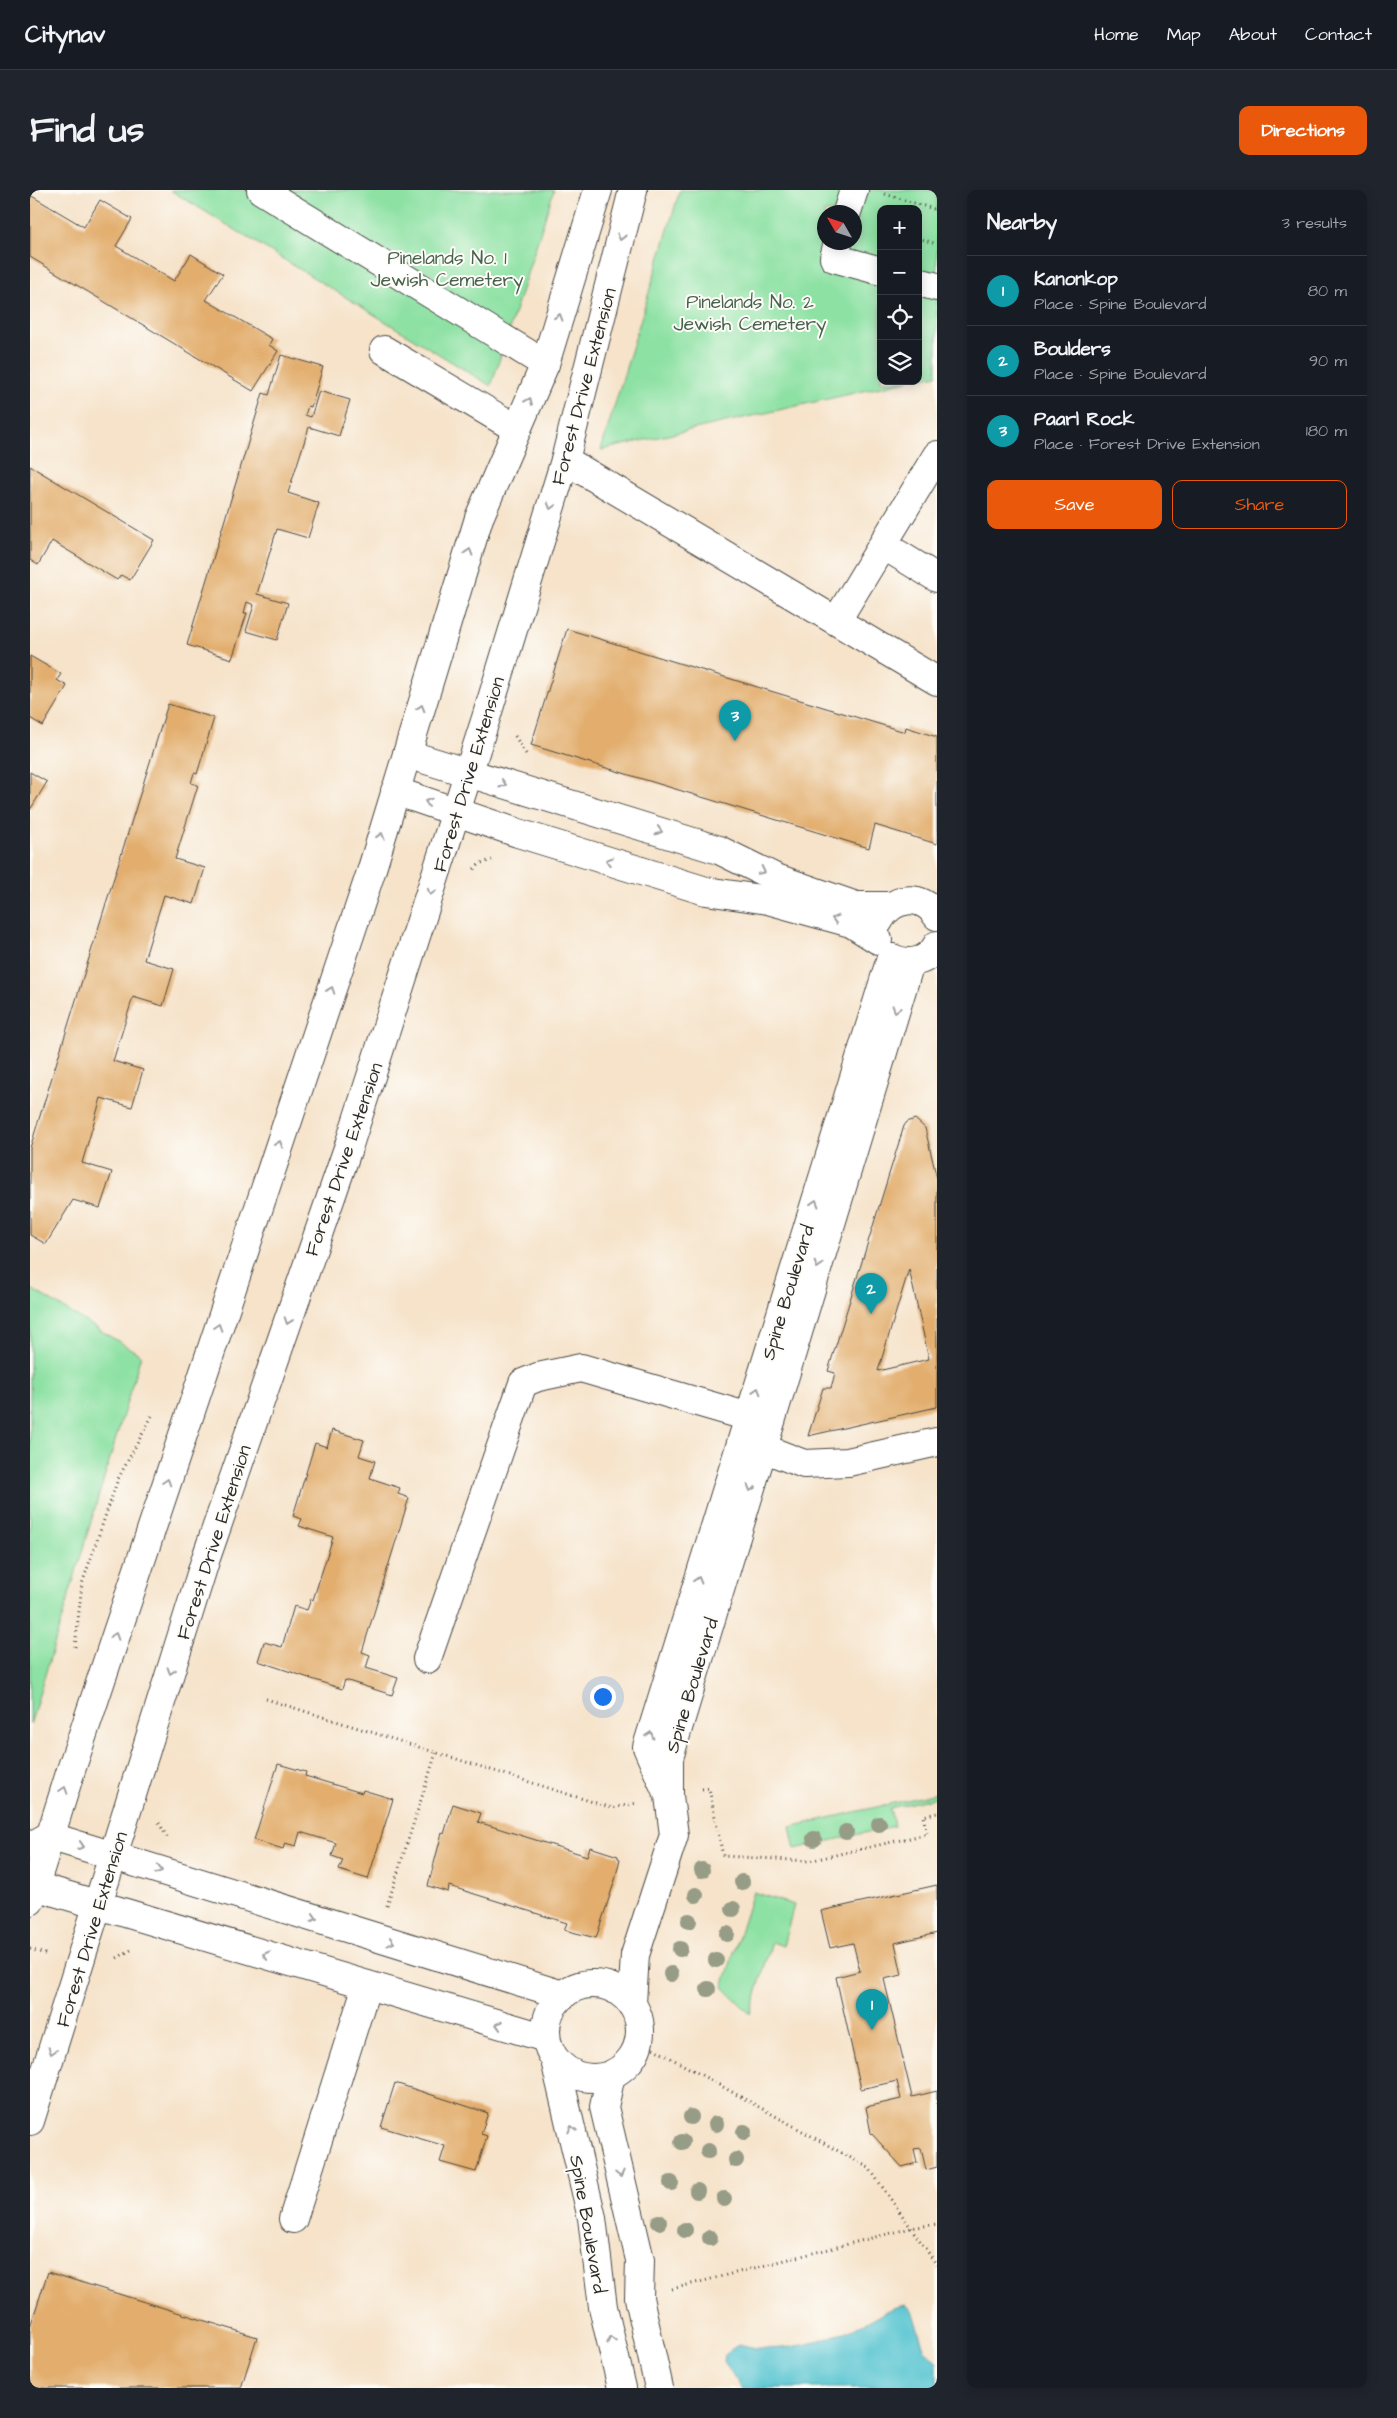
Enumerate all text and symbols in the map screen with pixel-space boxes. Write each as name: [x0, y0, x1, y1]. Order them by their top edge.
text: Citynav: [25, 18, 105, 52]
text: Home: [1094, 22, 1139, 47]
text: Map: [1167, 22, 1201, 47]
text: About: [1229, 22, 1277, 47]
text: Contact: [1305, 22, 1372, 47]
text: Find us: [30, 106, 144, 155]
button: Directions: [1239, 106, 1367, 155]
north arrow: [817, 205, 862, 250]
map controls: [877, 205, 922, 385]
button: +: [877, 205, 922, 250]
text: Nearby: [987, 208, 1057, 237]
text: 3 results: [1282, 212, 1347, 234]
one-way arrow: [616, 233, 627, 242]
park label: Pinelands No. 1 Jewish Cemetery: [371, 245, 524, 295]
button: −: [877, 250, 922, 295]
text: Kanonkop: [1034, 266, 1118, 293]
text: 1: [1002, 280, 1004, 302]
text: 80 m: [1308, 280, 1347, 302]
street label: Forest Drive Extension: [545, 285, 624, 488]
park label: Pinelands No. 2 Jewish Cemetery: [674, 289, 827, 339]
text: Place · Spine Boulevard: [1034, 293, 1207, 315]
button: locate: [877, 295, 922, 340]
one-way arrow: [553, 313, 563, 322]
text: Boulders: [1034, 336, 1111, 363]
button: layers: [877, 340, 922, 385]
text: 2: [998, 350, 1008, 372]
text: 90 m: [1309, 350, 1347, 372]
text: Place · Spine Boulevard: [1034, 363, 1207, 385]
one-way arrow: [522, 397, 533, 406]
text: Paarl Rock: [1034, 406, 1134, 433]
text: 3: [999, 420, 1007, 442]
text: 180 m: [1306, 420, 1347, 442]
text: Place · Forest Drive Extension: [1034, 433, 1260, 455]
button: Save: [987, 480, 1162, 529]
button: Share: [1172, 480, 1347, 529]
one-way arrow: [546, 502, 556, 510]
one-way arrow: [463, 549, 473, 557]
street label: Forest Drive Extension: [427, 673, 512, 876]
pin: 3: [719, 700, 751, 741]
one-way arrow: [415, 704, 425, 712]
one-way arrow: [499, 778, 507, 788]
one-way arrow: [424, 798, 432, 808]
one-way arrow: [654, 826, 662, 836]
one-way arrow: [376, 832, 386, 840]
one-way arrow: [606, 857, 614, 867]
one-way arrow: [757, 865, 766, 875]
one-way arrow: [427, 887, 437, 896]
one-way arrow: [831, 914, 839, 924]
one-way arrow: [325, 986, 335, 995]
one-way arrow: [891, 1005, 901, 1013]
street label: Forest Drive Extension: [299, 1059, 390, 1260]
one-way arrow: [273, 1140, 283, 1149]
one-way arrow: [809, 1199, 819, 1207]
street label: Spine Boulevard: [755, 1221, 822, 1363]
one-way arrow: [814, 1261, 824, 1269]
pin: 2: [855, 1273, 887, 1314]
one-way arrow: [284, 1317, 294, 1325]
one-way arrow: [212, 1324, 222, 1332]
one-way arrow: [751, 1388, 761, 1396]
street label: Forest Drive Extension: [170, 1442, 259, 1643]
one-way arrow: [161, 1478, 171, 1486]
one-way arrow: [746, 1483, 756, 1491]
one-way arrow: [693, 1576, 703, 1585]
street label: Spine Boulevard: [659, 1614, 726, 1756]
one-way arrow: [110, 1632, 120, 1640]
one-way arrow: [166, 1667, 176, 1675]
your location: [590, 1684, 616, 1710]
one-way arrow: [645, 1732, 655, 1740]
one-way arrow: [59, 1786, 69, 1795]
street label: Forest Drive Extension: [50, 1828, 135, 2031]
one-way arrow: [76, 1840, 84, 1850]
one-way arrow: [154, 1865, 163, 1875]
one-way arrow: [310, 1913, 318, 1923]
one-way arrow: [386, 1936, 395, 1946]
one-way arrow: [262, 1950, 271, 1960]
pin: 1: [856, 1989, 888, 2030]
one-way arrow: [496, 2020, 504, 2030]
one-way arrow: [48, 2047, 58, 2055]
one-way arrow: [567, 2125, 578, 2134]
street label: Spine Boulevard: [562, 2153, 613, 2296]
one-way arrow: [614, 2170, 625, 2179]
one-way arrow: [606, 2336, 617, 2345]

